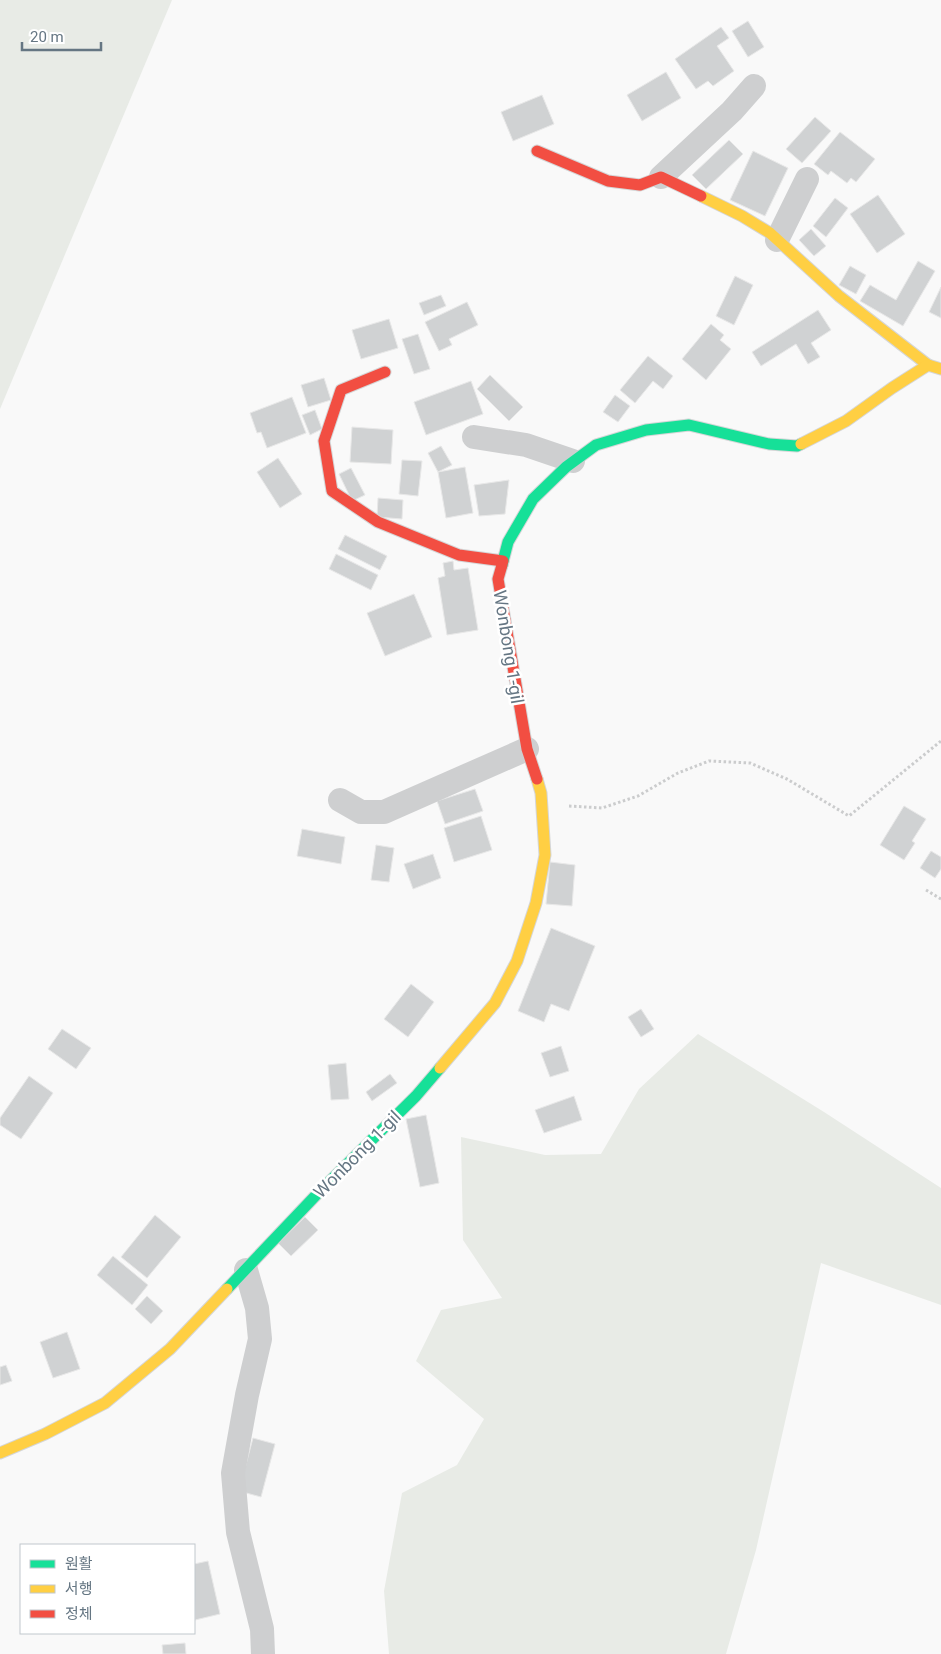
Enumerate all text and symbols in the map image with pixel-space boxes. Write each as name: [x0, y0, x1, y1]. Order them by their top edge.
scale bar: [22, 20, 101, 52]
text: 20 m: [30, 28, 64, 46]
street label: Wonbong 1-gil: [490, 589, 528, 705]
street label: Wonbong 1-gil: [309, 1106, 405, 1202]
legend: [20, 1544, 195, 1634]
text: 원활: [65, 1555, 93, 1573]
text: 서행: [65, 1580, 93, 1598]
text: 정체: [65, 1605, 93, 1623]

